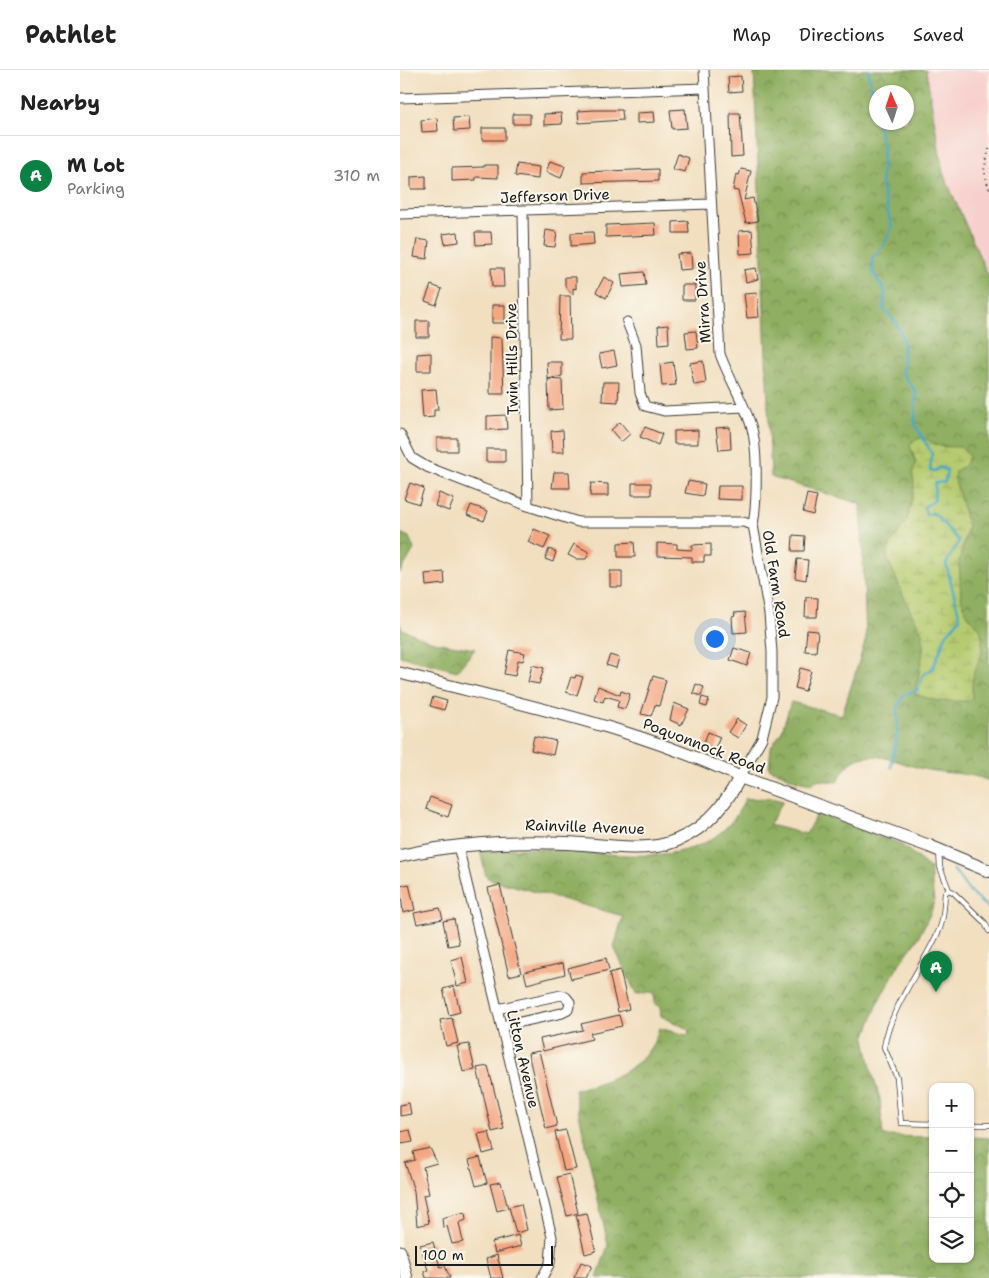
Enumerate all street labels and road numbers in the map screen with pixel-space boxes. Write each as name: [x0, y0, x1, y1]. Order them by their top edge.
street label: Jefferson Drive: [500, 184, 610, 208]
street label: Mirra Drive: [690, 260, 716, 344]
street label: Twin Hills Drive: [501, 303, 523, 415]
street label: Old Farm Road: [758, 529, 794, 640]
street label: Poquonnock Road: [640, 713, 769, 779]
street label: Rainville Avenue: [525, 815, 645, 839]
street label: Litton Avenue: [502, 1008, 544, 1110]

